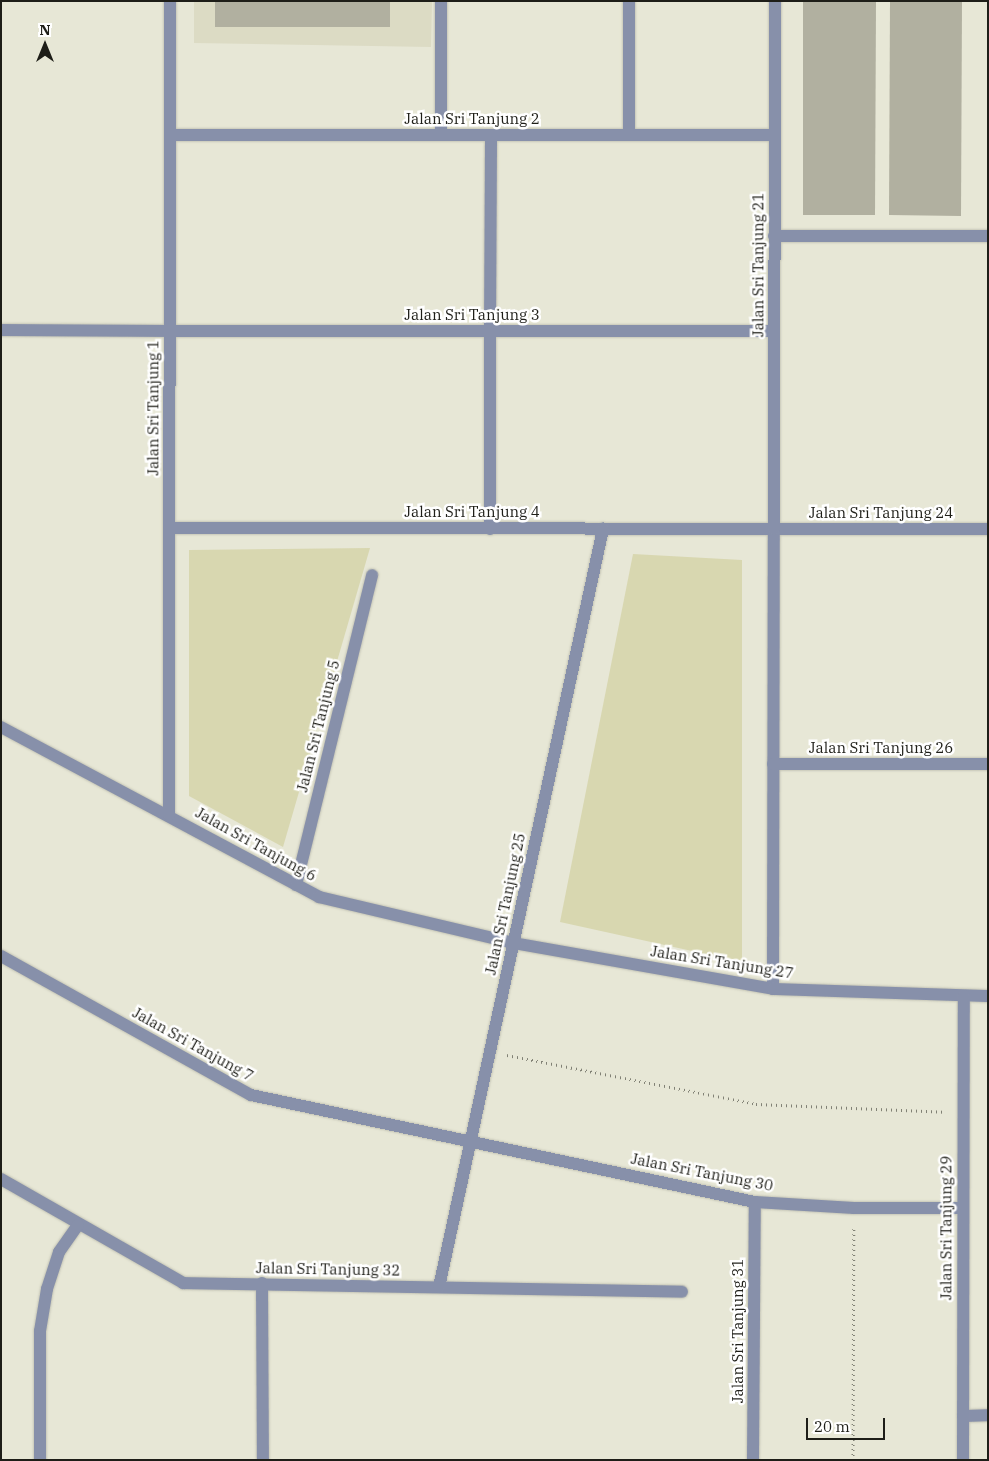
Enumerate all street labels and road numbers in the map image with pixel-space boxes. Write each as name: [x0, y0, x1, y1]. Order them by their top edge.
street label: Jalan Sri Tanjung 2: [404, 110, 540, 128]
street label: Jalan Sri Tanjung 21: [749, 193, 767, 337]
street label: Jalan Sri Tanjung 3: [404, 306, 540, 324]
street label: Jalan Sri Tanjung 1: [144, 340, 162, 476]
street label: Jalan Sri Tanjung 4: [404, 503, 540, 521]
street label: Jalan Sri Tanjung 24: [809, 504, 953, 522]
street label: Jalan Sri Tanjung 5: [293, 658, 343, 794]
street label: Jalan Sri Tanjung 26: [809, 739, 953, 757]
street label: Jalan Sri Tanjung 6: [192, 803, 320, 885]
street label: Jalan Sri Tanjung 25: [481, 832, 529, 976]
street label: Jalan Sri Tanjung 27: [649, 942, 795, 982]
street label: Jalan Sri Tanjung 7: [129, 1003, 257, 1085]
street label: Jalan Sri Tanjung 30: [629, 1149, 775, 1195]
street label: Jalan Sri Tanjung 29: [937, 1156, 955, 1300]
street label: Jalan Sri Tanjung 32: [256, 1259, 400, 1279]
street label: Jalan Sri Tanjung 31: [729, 1259, 747, 1403]

